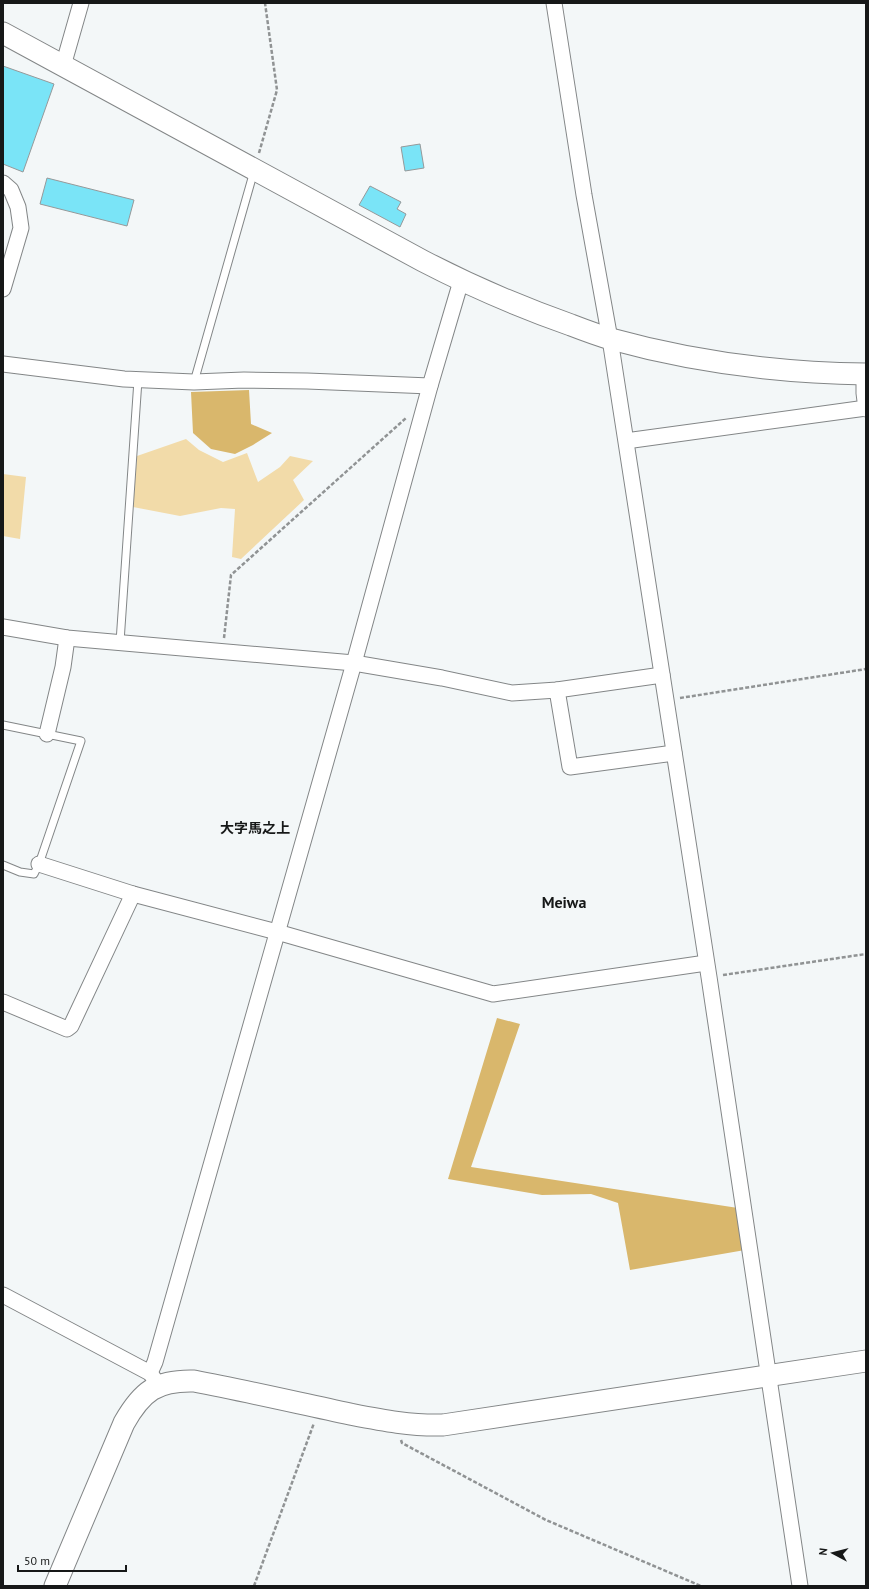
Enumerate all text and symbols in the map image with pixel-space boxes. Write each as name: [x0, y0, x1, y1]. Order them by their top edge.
district label: 大字馬之上: [220, 819, 290, 837]
district label: Meiwa: [542, 892, 586, 912]
north arrow: [813, 1533, 853, 1573]
scale bar: [18, 1547, 126, 1573]
text: N: [816, 1547, 830, 1556]
text: 50 m: [24, 1553, 50, 1568]

